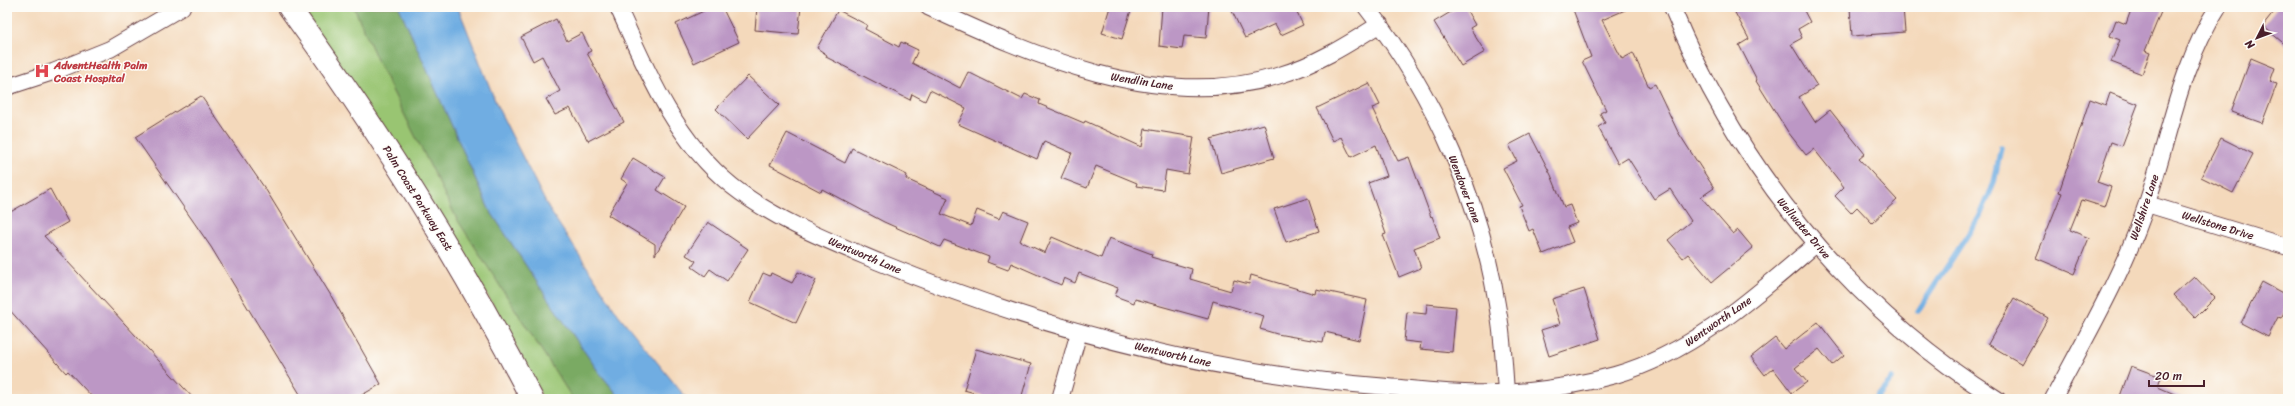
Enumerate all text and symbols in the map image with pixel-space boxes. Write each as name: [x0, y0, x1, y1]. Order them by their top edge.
north arrow: [2237, 18, 2277, 58]
text: N: [2240, 35, 2260, 54]
place label: AdventHealth Palm Coast Hospital: [53, 56, 148, 88]
hospital icon: AdventHealth Palm Coast Hospital: [33, 62, 51, 80]
street label: Wendlin Lane: [1109, 67, 1175, 96]
street label: Palm Coast Parkway East: [377, 142, 458, 255]
street label: Wendover Lane: [1443, 152, 1486, 226]
street label: Wellshire Lane: [2124, 171, 2165, 243]
street label: Wellwater Drive: [1772, 193, 1836, 264]
street label: Wellstone Drive: [2180, 206, 2256, 246]
street label: Wentworth Lane: [825, 231, 905, 280]
street label: Wentworth Lane: [1681, 291, 1756, 352]
street label: Wentworth Lane: [1133, 336, 1213, 373]
scale bar: [2149, 362, 2204, 388]
text: 20 m: [2155, 365, 2182, 387]

